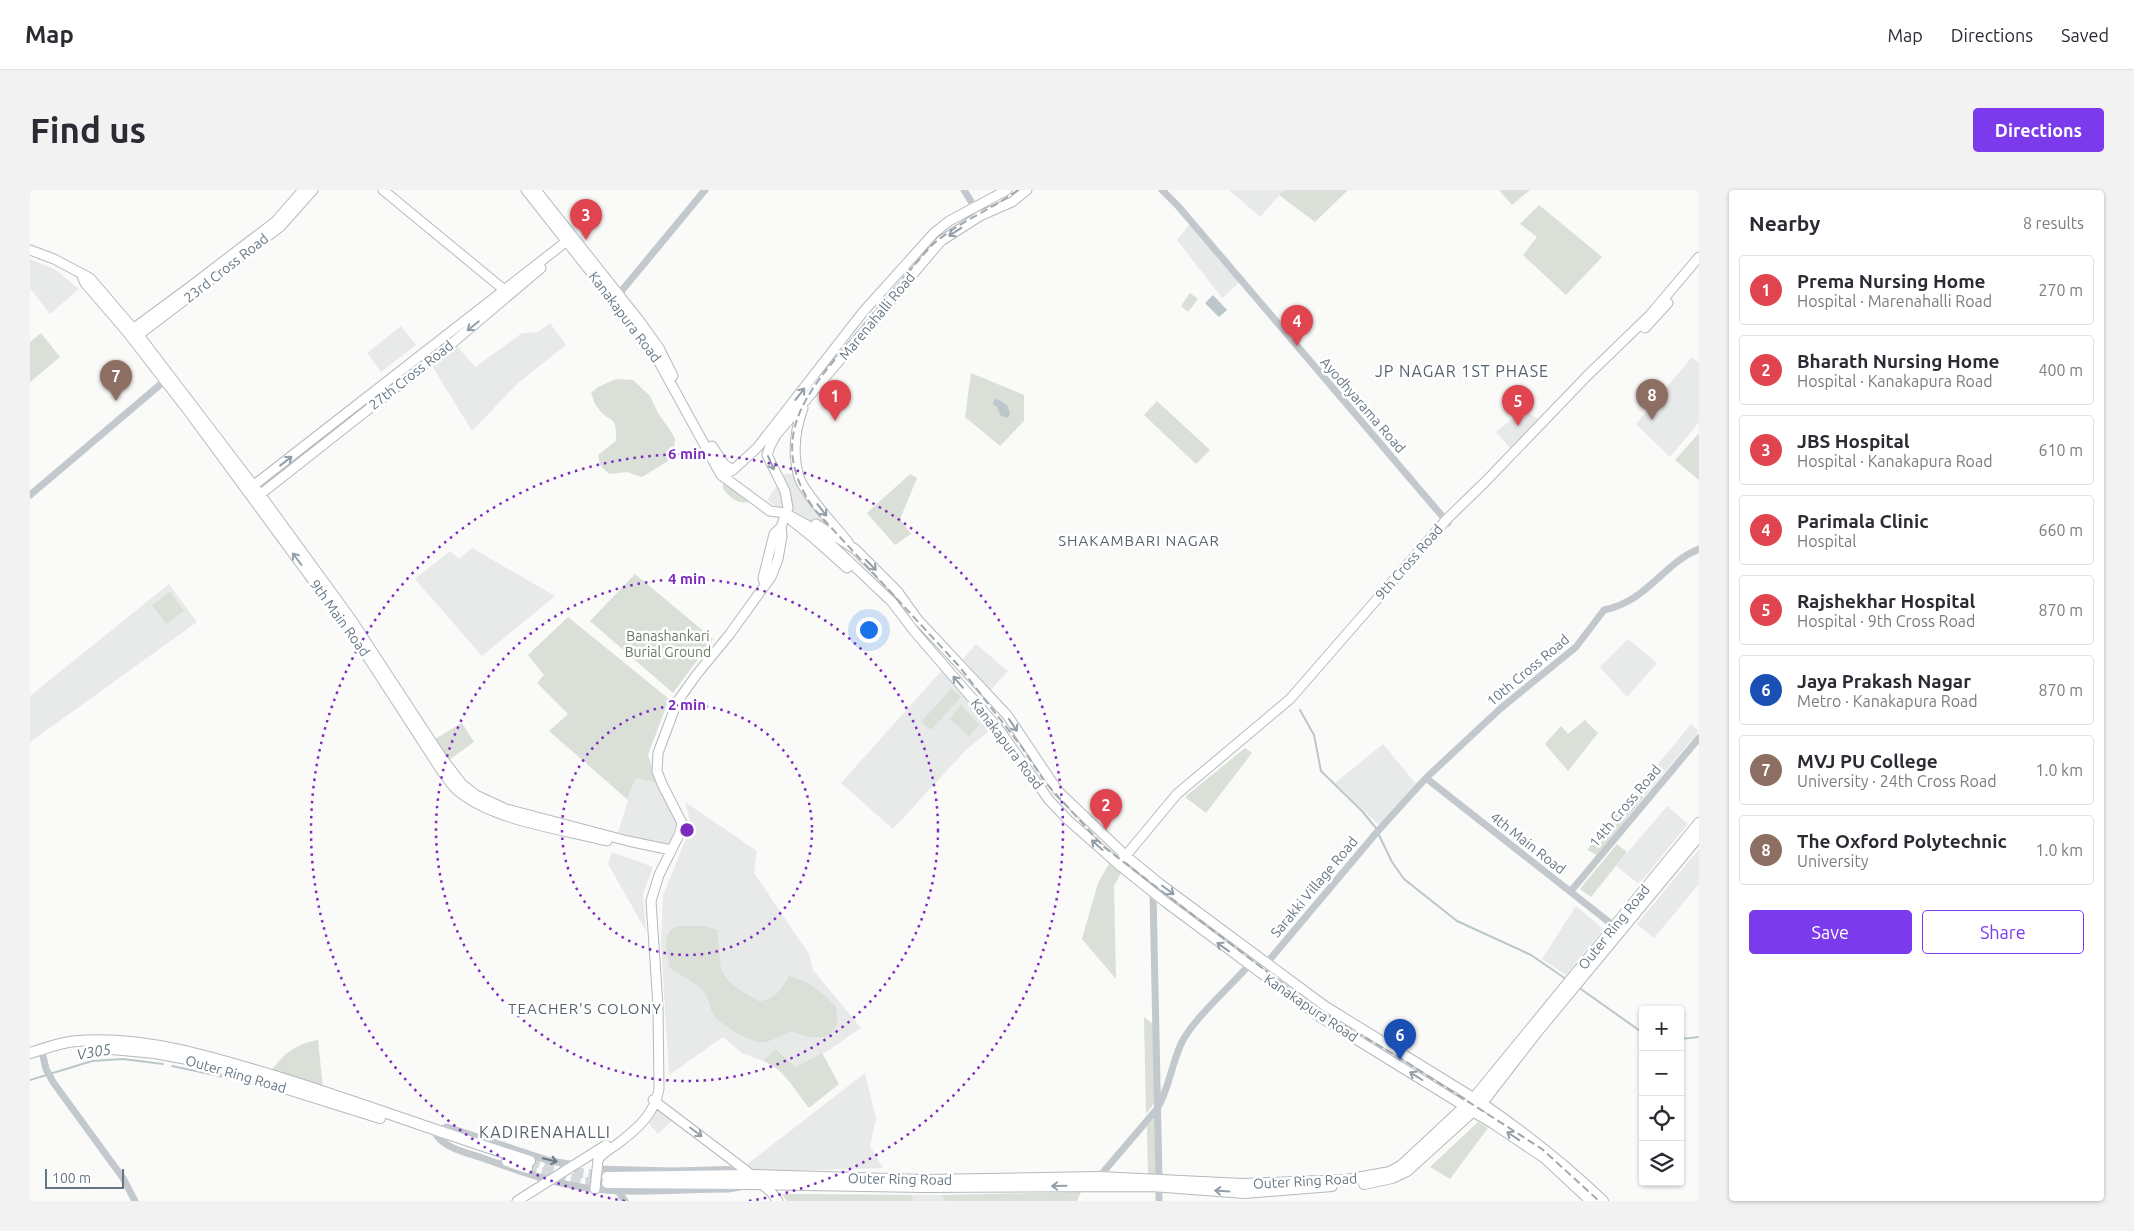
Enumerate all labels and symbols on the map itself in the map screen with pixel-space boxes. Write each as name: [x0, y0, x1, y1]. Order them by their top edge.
pin: 3: [570, 199, 602, 240]
one-way arrow: [948, 227, 962, 237]
street label: 23rd Cross Road: [181, 230, 271, 306]
street label: Kanakapura Road: [586, 269, 664, 365]
street label: Marenahalli Road: [836, 269, 918, 363]
pin: 4: [1281, 305, 1313, 346]
one-way arrow: [466, 320, 479, 331]
street label: 27th Cross Road: [366, 337, 456, 413]
street label: Ayodhyarama Road: [1317, 354, 1409, 456]
pin: 7: [100, 360, 132, 401]
district label: JP NAGAR 1ST PHASE: [1375, 362, 1549, 380]
pin: 8: [1636, 379, 1668, 420]
pin: 1: [819, 380, 851, 421]
pin: 5: [1502, 385, 1534, 426]
one-way arrow: [794, 388, 805, 401]
text: 6 min: [668, 445, 706, 462]
one-way arrow: [279, 456, 292, 467]
one-way arrow: [766, 456, 776, 471]
one-way arrow: [817, 503, 827, 517]
street label: 9th Cross Road: [1372, 521, 1446, 603]
district label: SHAKAMBARI NAGAR: [1058, 532, 1220, 549]
one-way arrow: [291, 553, 302, 566]
one-way arrow: [864, 559, 877, 571]
text: 4 min: [668, 570, 706, 587]
street label: 9th Main Road: [307, 577, 373, 659]
your location: [856, 617, 882, 643]
park label: Banashankari Burial Ground: [625, 628, 711, 660]
street label: 10th Cross Road: [1484, 631, 1572, 709]
one-way arrow: [953, 675, 964, 688]
text: 2 min: [668, 696, 706, 713]
street label: Kanakapura Road: [968, 696, 1046, 792]
one-way arrow: [1009, 718, 1019, 732]
street label: 14th Cross Road: [1586, 762, 1664, 850]
pin: 2: [1090, 789, 1122, 830]
street label: 4th Main Road: [1487, 809, 1569, 877]
centre of rings: [678, 821, 696, 839]
street label: Sarakki Village Road: [1267, 833, 1361, 941]
one-way arrow: [1090, 840, 1103, 851]
street label: Outer Ring Road: [1575, 881, 1653, 973]
one-way arrow: [1161, 885, 1175, 895]
one-way arrow: [1216, 942, 1230, 952]
street label: Kanakapura Road: [1261, 971, 1361, 1045]
district label: TEACHER'S COLONY: [508, 1000, 662, 1017]
pin: 6: [1384, 1019, 1416, 1060]
water label: V305: [75, 1040, 113, 1063]
street label: Outer Ring Road: [184, 1052, 288, 1096]
one-way arrow: [1410, 1071, 1424, 1081]
district label: KADIRENAHALLI: [479, 1123, 611, 1141]
one-way arrow: [689, 1126, 702, 1137]
one-way arrow: [1506, 1131, 1520, 1141]
one-way arrow: [541, 1156, 557, 1165]
scale bar: [45, 1166, 124, 1189]
street label: Outer Ring Road: [848, 1170, 952, 1188]
street label: Outer Ring Road: [1253, 1170, 1357, 1192]
one-way arrow: [1052, 1181, 1068, 1191]
one-way arrow: [1214, 1187, 1230, 1196]

